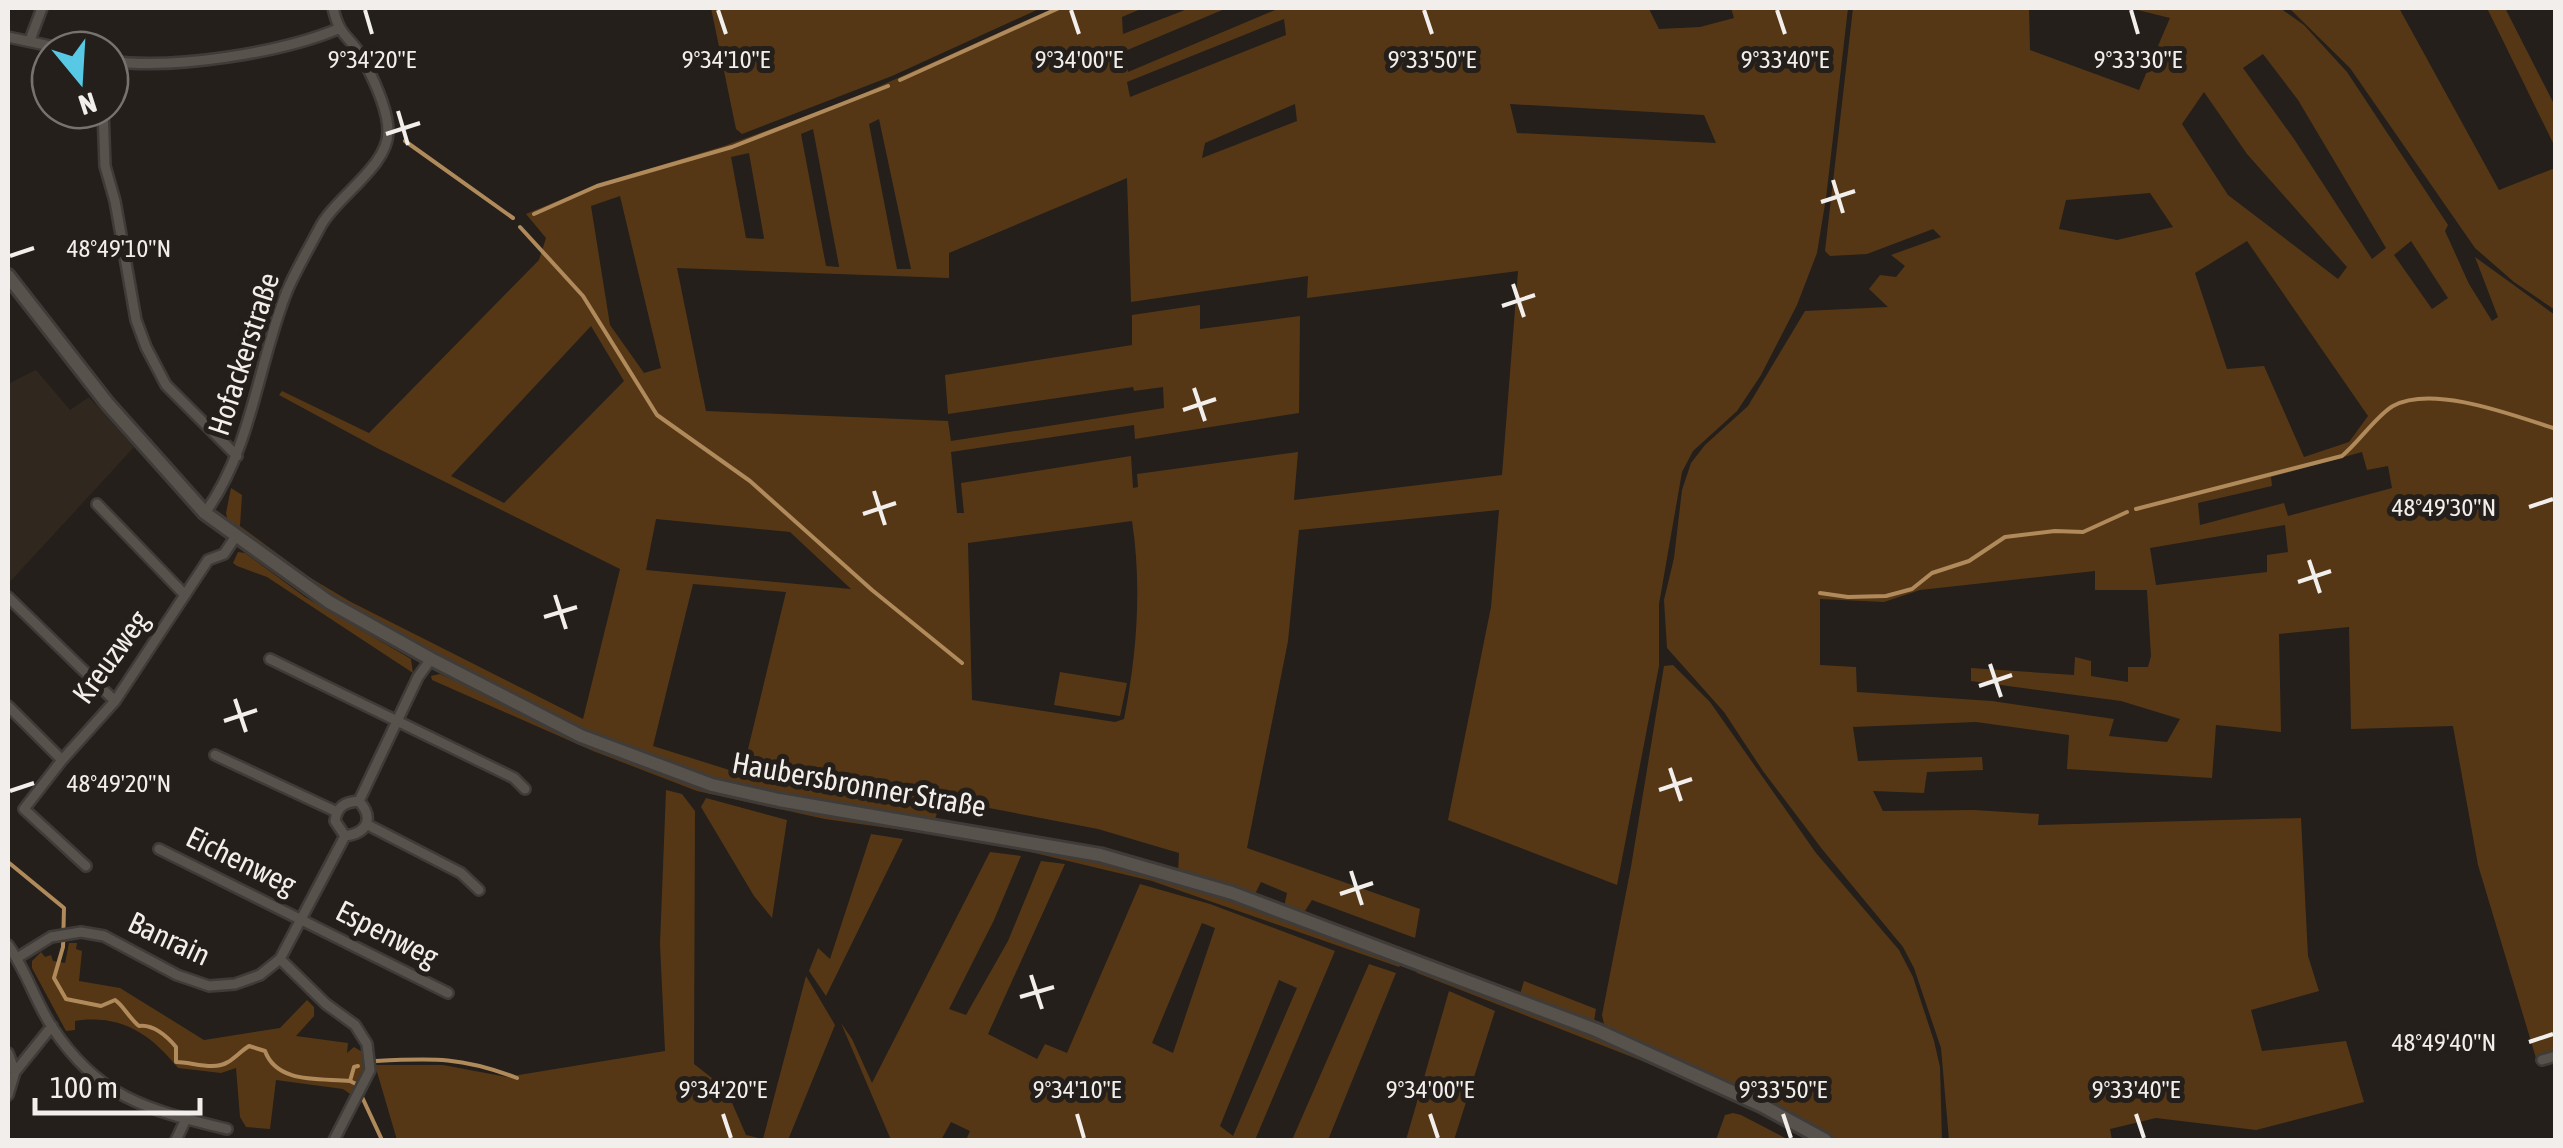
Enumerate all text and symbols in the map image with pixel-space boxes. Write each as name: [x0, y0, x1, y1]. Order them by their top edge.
north arrow: [30, 30, 130, 130]
text: 9°34'20"E: [328, 45, 417, 73]
text: 9°34'10"E: [682, 45, 771, 73]
text: 9°34'00"E: [1035, 45, 1124, 73]
text: 9°33'50"E: [1388, 45, 1477, 73]
text: 9°33'40"E: [1741, 45, 1830, 73]
text: 9°33'30"E: [2094, 45, 2183, 73]
text: N: [75, 86, 101, 122]
text: 48°49'10"N: [67, 234, 171, 262]
street label: Hofackerstraße: [201, 268, 285, 439]
text: 48°49'30"N: [2392, 493, 2496, 521]
street label: Kreuzweg: [65, 603, 155, 710]
street label: Haubersbronner Straße: [730, 745, 989, 823]
text: 48°49'20"N: [67, 769, 171, 797]
street label: Eichenweg: [181, 819, 302, 901]
street label: Espenweg: [331, 893, 444, 973]
street label: Banrain: [123, 904, 216, 972]
text: 48°49'40"N: [2392, 1028, 2496, 1056]
scale bar: [35, 1053, 200, 1115]
text: 100 m: [50, 1070, 118, 1104]
text: 9°34'20"E: [679, 1075, 768, 1103]
text: 9°34'10"E: [1033, 1075, 1122, 1103]
text: 9°34'00"E: [1386, 1075, 1475, 1103]
text: 9°33'50"E: [1739, 1075, 1828, 1103]
text: 9°33'40"E: [2092, 1075, 2181, 1103]

